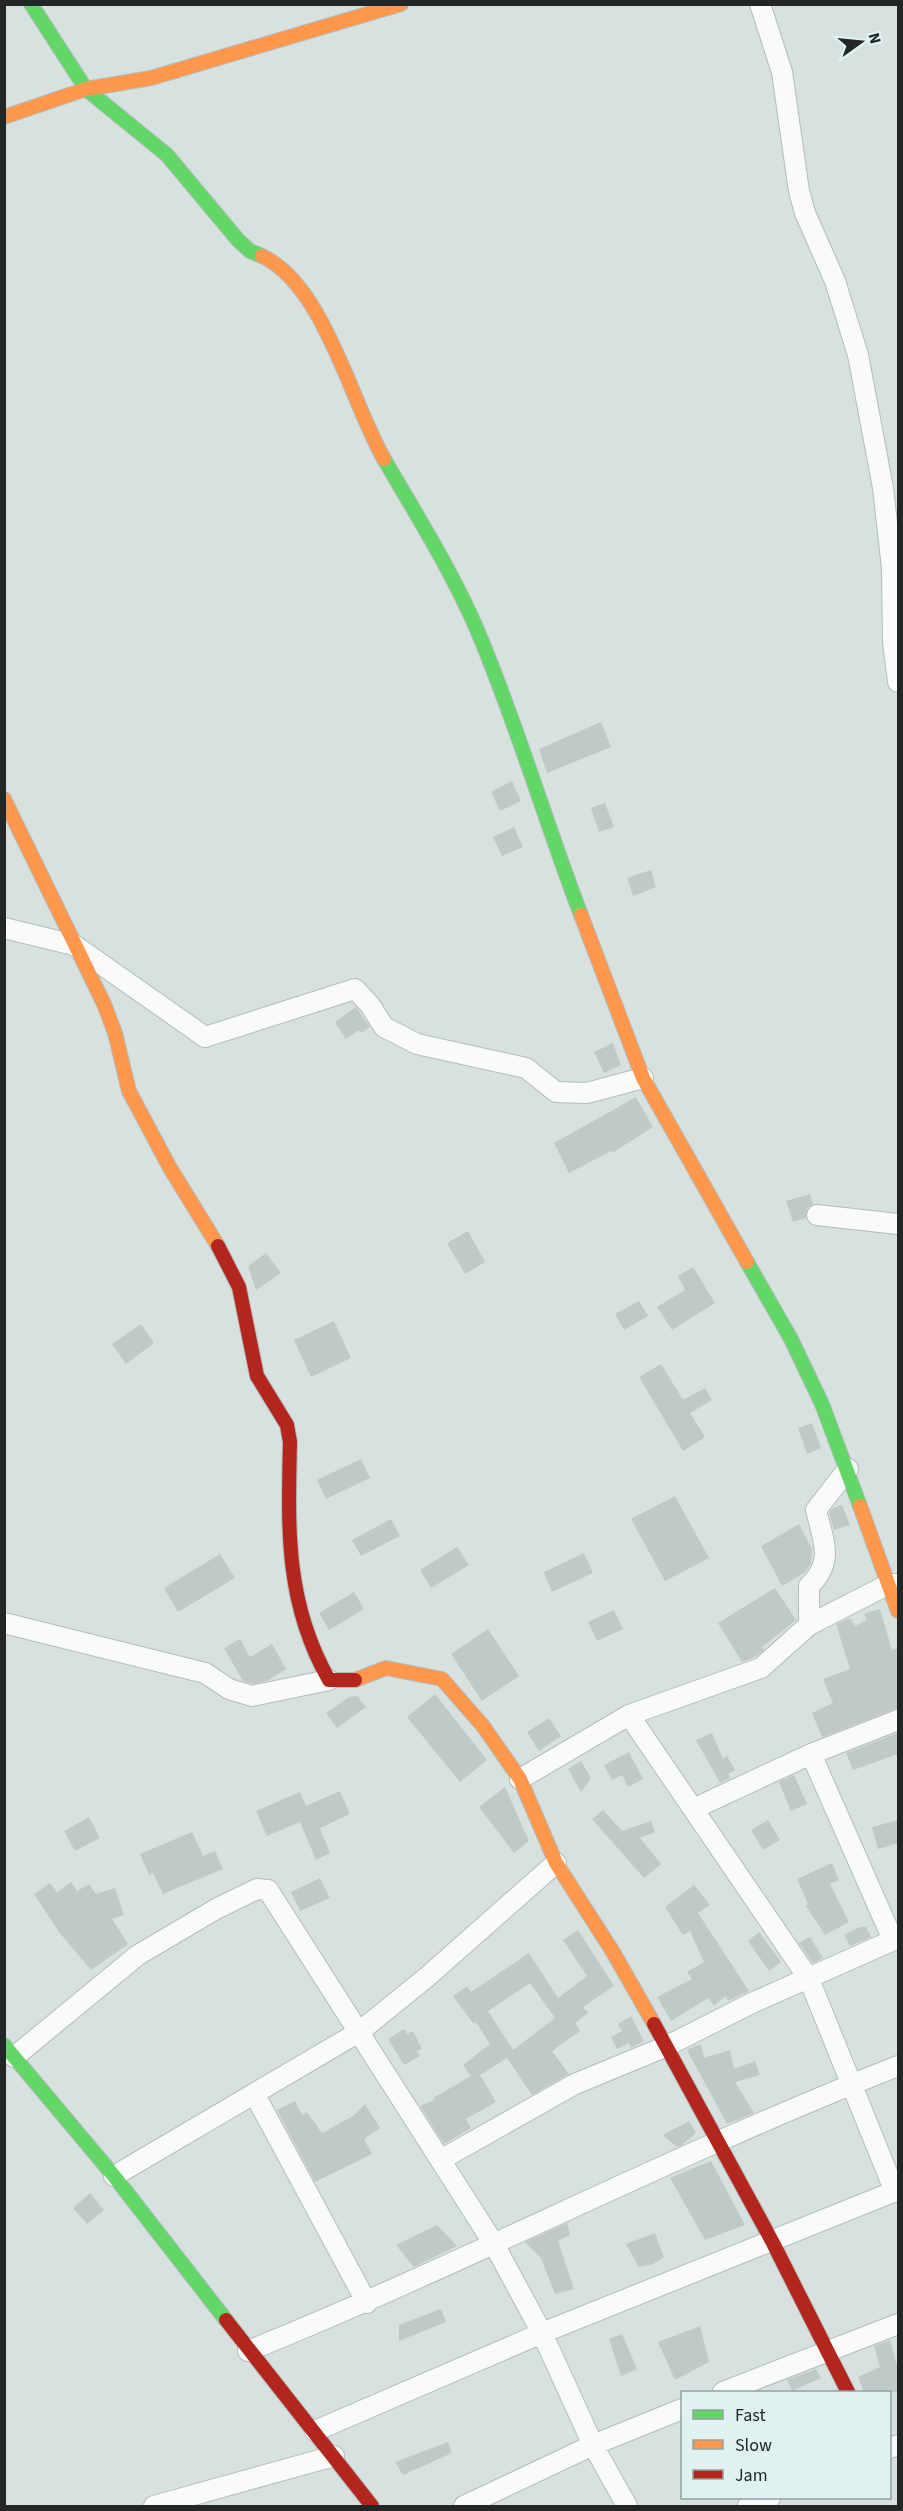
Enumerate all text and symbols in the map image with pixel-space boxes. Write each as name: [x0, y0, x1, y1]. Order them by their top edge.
north arrow: [831, 12, 891, 72]
text: N: [863, 30, 887, 46]
legend: [681, 2391, 891, 2499]
text: Fast: [735, 2403, 766, 2428]
text: Slow: [735, 2433, 772, 2458]
text: Jam: [735, 2463, 768, 2488]

